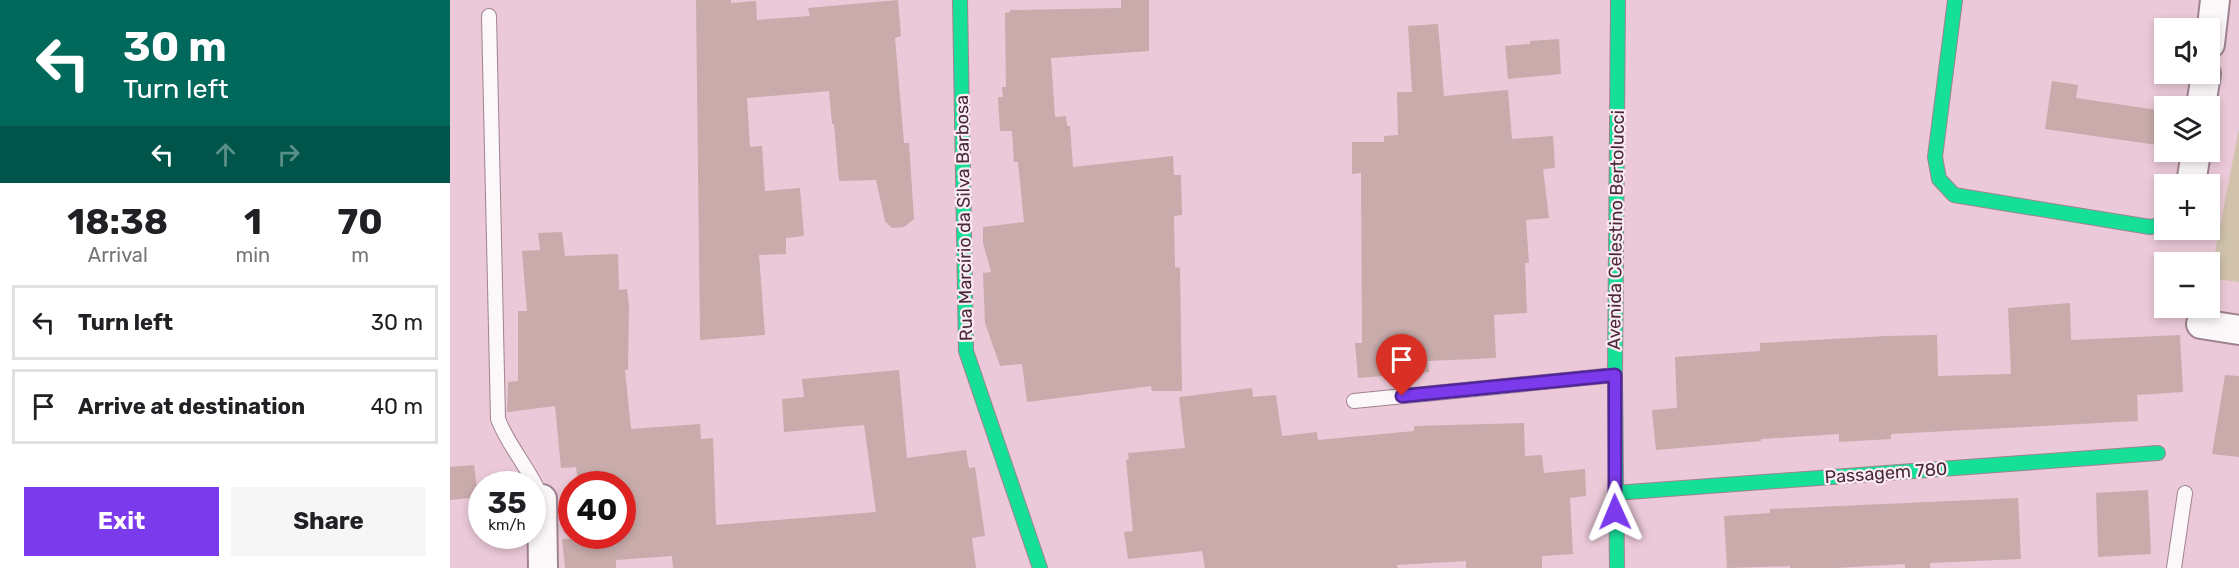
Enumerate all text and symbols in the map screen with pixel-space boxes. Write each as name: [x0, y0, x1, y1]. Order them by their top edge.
map controls: [2154, 18, 2220, 318]
button: sound: [2154, 18, 2220, 84]
text: 30 m: [123, 22, 227, 72]
icon: left: [24, 24, 102, 102]
text: Turn left: [123, 73, 228, 105]
street label: Rua Marcírio da Silva Barbosa: [951, 95, 977, 341]
button: layers: [2154, 96, 2220, 162]
street label: Avenida Celestino Bertolucci: [1603, 110, 1629, 350]
icon: left: [146, 138, 179, 171]
icon: ahead: [209, 138, 242, 171]
icon: right: [272, 138, 305, 171]
button: +: [2154, 174, 2220, 240]
text: 18:38: [67, 200, 168, 243]
text: 1: [244, 200, 262, 243]
text: 70: [338, 200, 383, 243]
text: Arrival: [88, 243, 148, 267]
text: min: [236, 243, 270, 267]
text: m: [351, 243, 369, 267]
button: −: [2154, 252, 2220, 318]
icon: left: [27, 306, 60, 339]
text: Turn left: [78, 309, 173, 336]
text: 30 m: [371, 309, 423, 336]
pin: [1376, 334, 1427, 396]
icon: arrive: [1385, 343, 1418, 376]
icon: arrive: [27, 390, 60, 423]
text: Arrive at destination: [78, 393, 305, 420]
text: 40 m: [370, 393, 423, 420]
street label: Passagem 780: [1824, 458, 1948, 488]
speed limit sign: 40: [558, 471, 636, 549]
position arrow: [1583, 480, 1647, 544]
text: 35: [487, 485, 527, 521]
button: Exit: [24, 487, 219, 556]
button: Share: [231, 487, 426, 556]
text: km/h: [488, 516, 526, 534]

